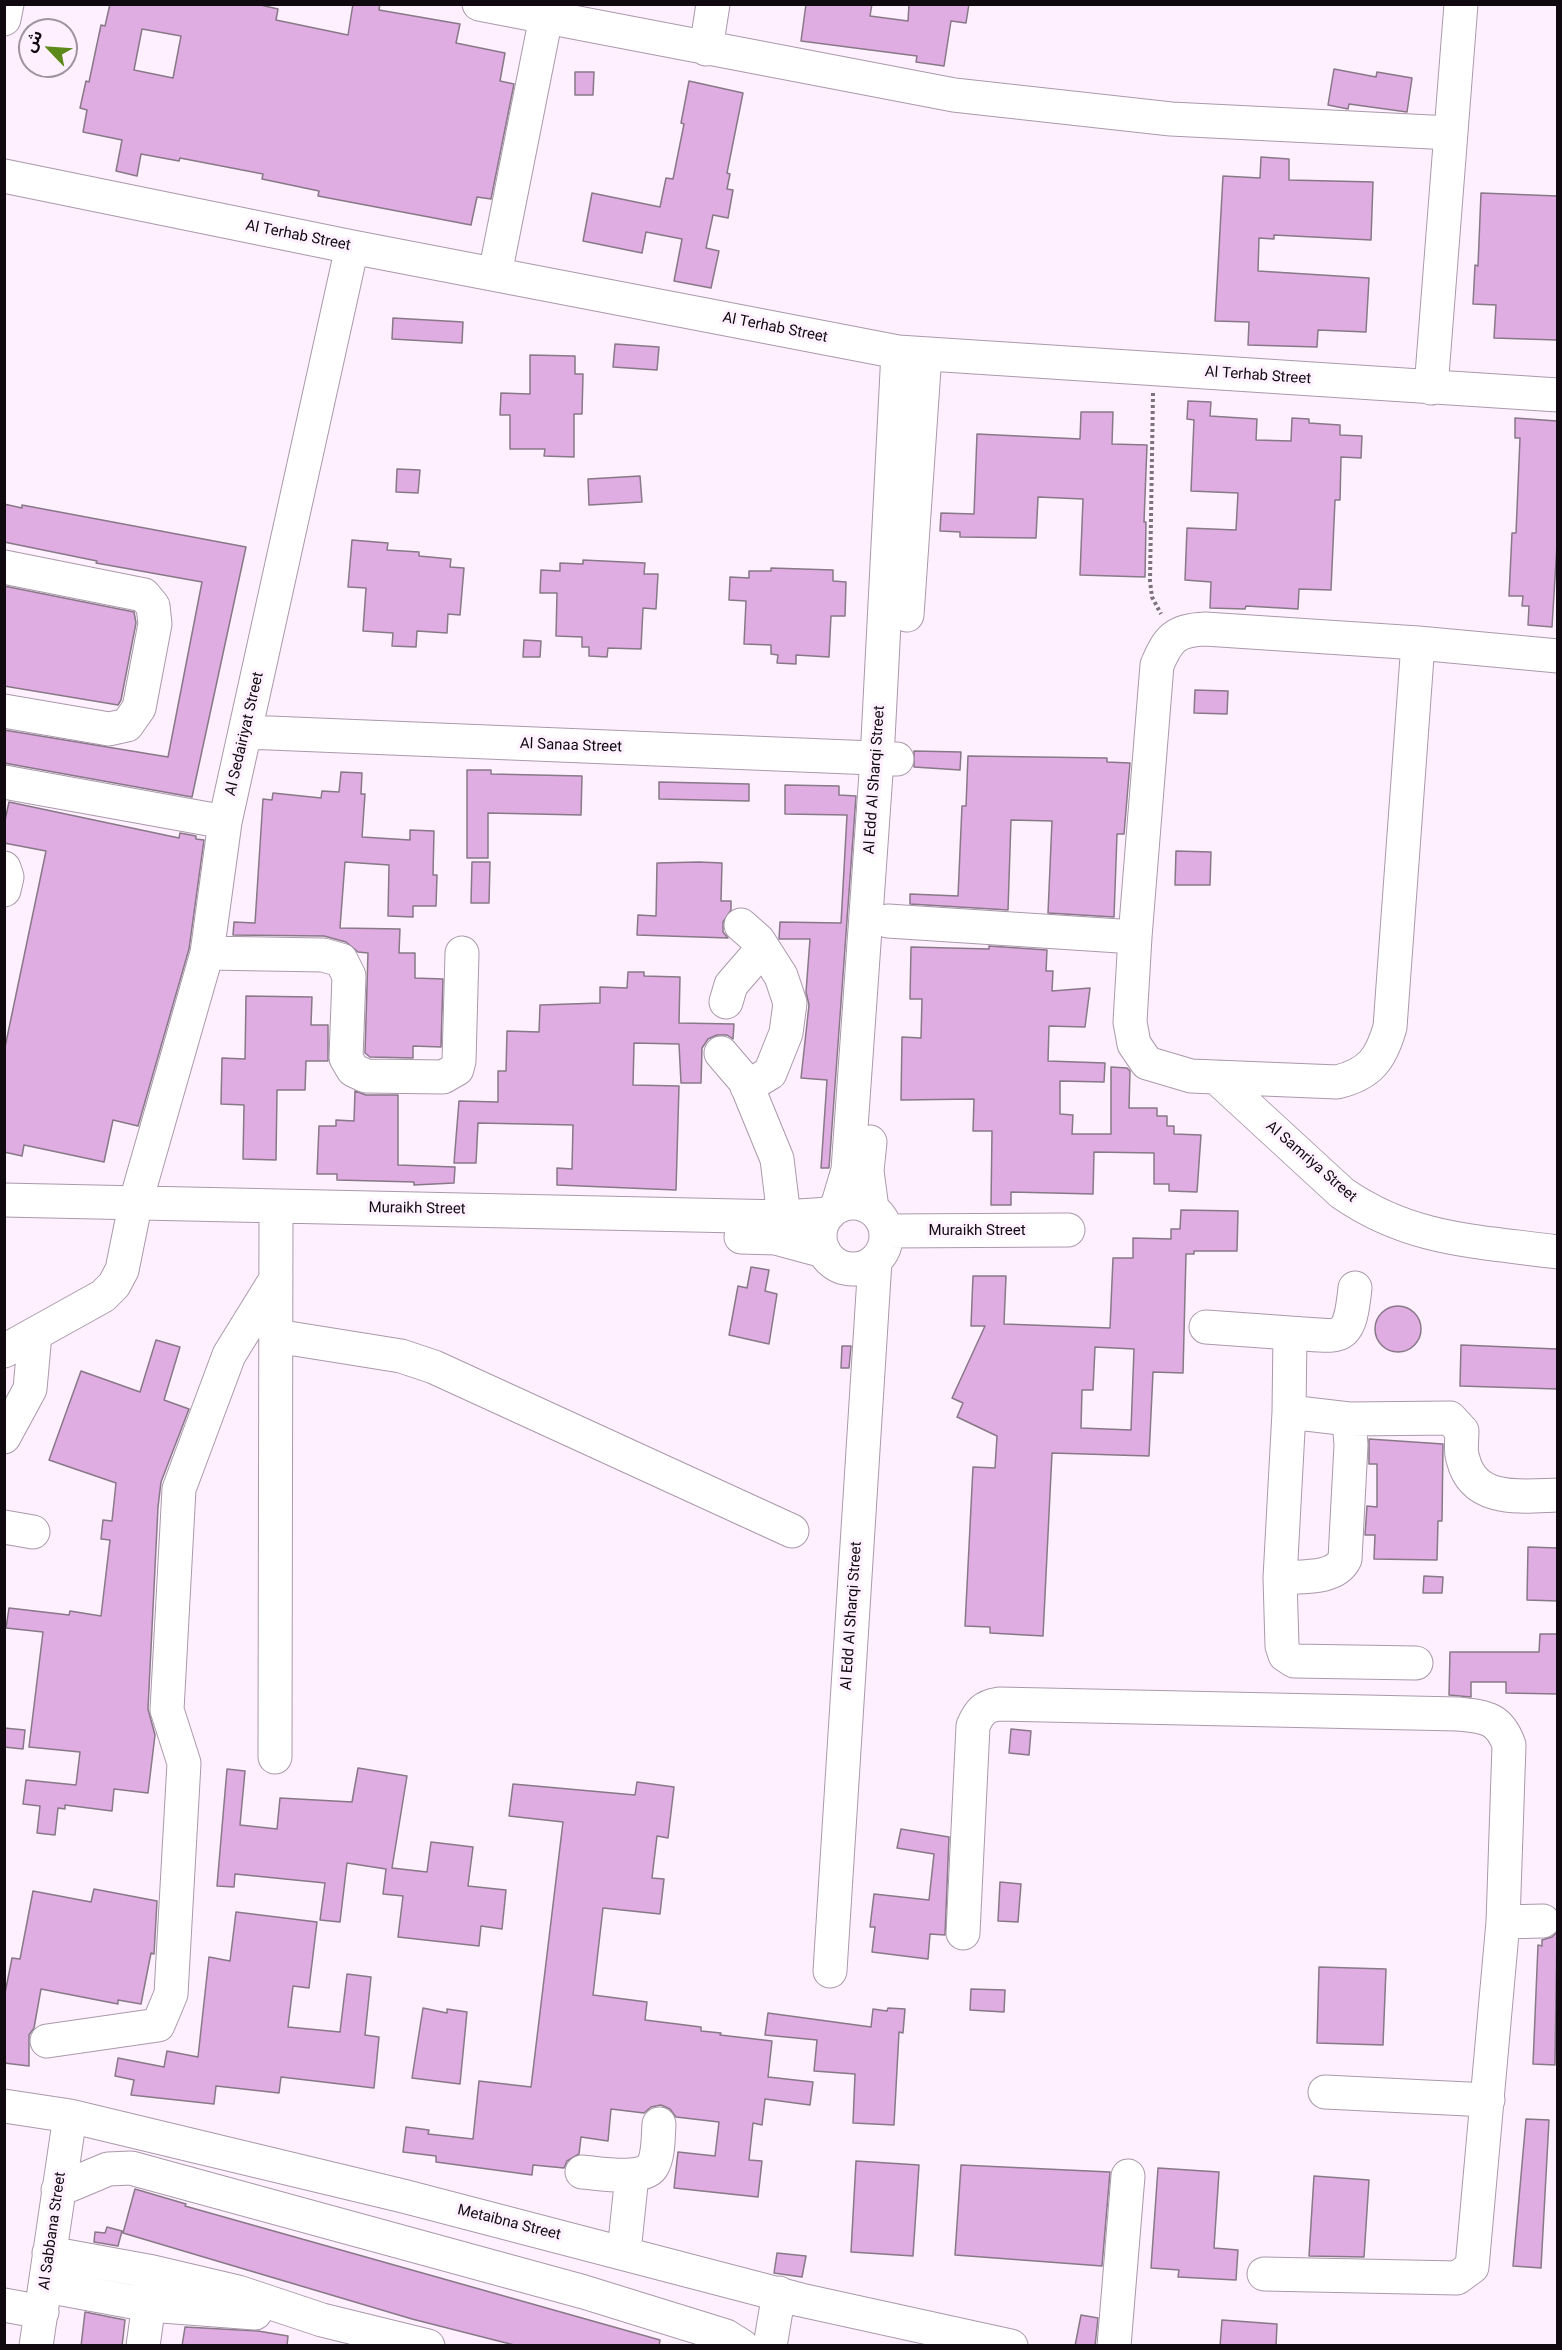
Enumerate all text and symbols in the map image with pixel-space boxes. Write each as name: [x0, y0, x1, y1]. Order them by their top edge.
north arrow: [18, 18, 78, 78]
text: ش: [20, 27, 46, 55]
street label: Al Terhab Street: [244, 217, 352, 255]
street label: Al Terhab Street: [721, 309, 829, 347]
street label: Al Terhab Street: [1204, 363, 1312, 389]
street label: Al Sedairiyat Street: [222, 670, 268, 798]
street label: Al Edd Al Sharqi Street: [861, 705, 889, 855]
street label: Al Sanaa Street: [520, 735, 622, 757]
street label: Al Samriya Street: [1262, 1118, 1360, 1206]
street label: Muraikh Street: [368, 1199, 466, 1219]
street label: Muraikh Street: [928, 1222, 1026, 1240]
street label: Al Edd Al Sharqi Street: [838, 1541, 866, 1691]
street label: Al Sabbana Street: [36, 2171, 70, 2291]
street label: Metaibna Street: [455, 2201, 563, 2245]

